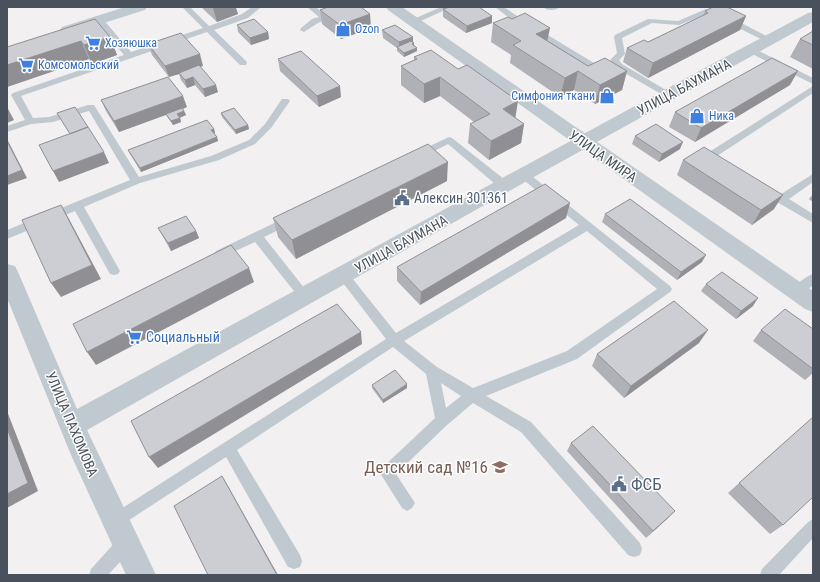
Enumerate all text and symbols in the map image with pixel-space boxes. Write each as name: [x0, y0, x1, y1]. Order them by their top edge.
shop icon: Ozon: [334, 20, 352, 38]
place label: Ozon: [355, 22, 379, 36]
supermarket icon: Хозяюшка: [84, 34, 102, 52]
place label: Хозяюшка: [105, 36, 157, 50]
supermarket icon: Комсомольский: [17, 56, 35, 74]
street label: УЛИЦА БАУМАНА: [634, 56, 734, 118]
place label: Комсомольский: [38, 58, 119, 72]
shop icon: Симфония ткани: [598, 87, 616, 105]
place label: Симфония ткани: [511, 89, 595, 103]
shop icon: Ника: [688, 107, 706, 125]
place label: Ника: [709, 109, 734, 123]
street label: УЛИЦА МИРА: [566, 127, 640, 185]
public building icon: Алексин 301361: [393, 189, 411, 207]
place label: Алексин 301361: [414, 190, 508, 206]
street label: УЛИЦА БАУМАНА: [352, 212, 450, 276]
supermarket icon: Социальный: [125, 328, 143, 346]
place label: Социальный: [146, 329, 220, 345]
street label: УЛИЦА ПАХОМОВА: [43, 369, 101, 479]
place label: Детский сад №16: [364, 457, 488, 477]
school or university icon: Детский сад №16: [491, 458, 509, 476]
place label: ФСБ: [631, 474, 662, 494]
public building icon: ФСБ: [610, 475, 628, 493]

